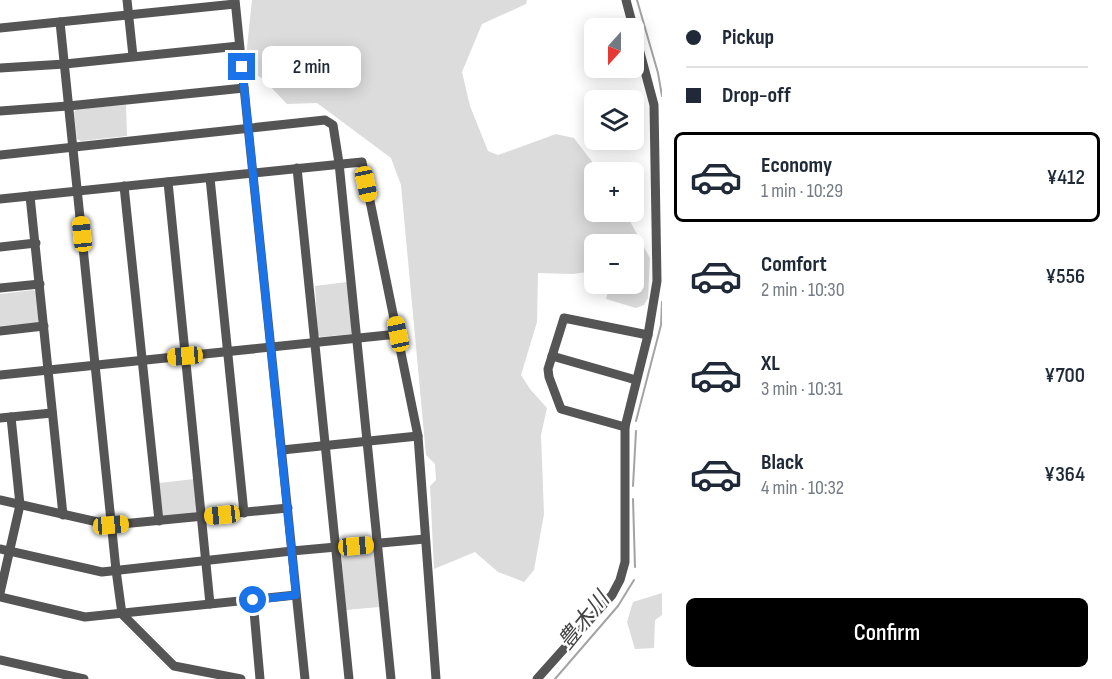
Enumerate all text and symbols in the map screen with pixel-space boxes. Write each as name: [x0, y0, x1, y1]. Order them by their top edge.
north arrow: [584, 18, 644, 78]
map controls: [584, 18, 644, 294]
text: Pickup: [722, 24, 774, 51]
callout: 2 min: [263, 46, 362, 88]
route end: [228, 53, 255, 80]
text: 2 min: [293, 55, 330, 79]
text: Drop-off: [722, 82, 791, 109]
button: layers: [584, 90, 644, 150]
icon: car: [689, 150, 743, 204]
text: Economy: [761, 152, 832, 179]
button: +: [584, 162, 644, 222]
text: ¥412: [1046, 164, 1085, 191]
car: [353, 165, 379, 203]
text: 1 min · 10:29: [761, 179, 843, 203]
car: [71, 215, 93, 253]
button: −: [584, 234, 644, 294]
icon: car: [689, 249, 743, 303]
text: Comfort: [761, 251, 827, 278]
text: ¥556: [1045, 263, 1085, 290]
text: 2 min · 10:30: [761, 278, 845, 302]
car: [385, 315, 411, 353]
car: [166, 345, 204, 367]
icon: car: [689, 348, 743, 402]
text: XL: [761, 350, 780, 377]
text: ¥700: [1044, 362, 1085, 389]
text: 3 min · 10:31: [761, 377, 843, 401]
icon: car: [689, 447, 743, 501]
text: Black: [761, 449, 803, 476]
text: ¥364: [1044, 461, 1085, 488]
text: 4 min · 10:32: [761, 476, 844, 500]
car: [203, 504, 241, 526]
car: [92, 514, 130, 536]
car: [337, 535, 375, 557]
water label: 豊木川: [553, 585, 617, 655]
route start: [239, 586, 266, 613]
button: Confirm: [686, 598, 1088, 667]

